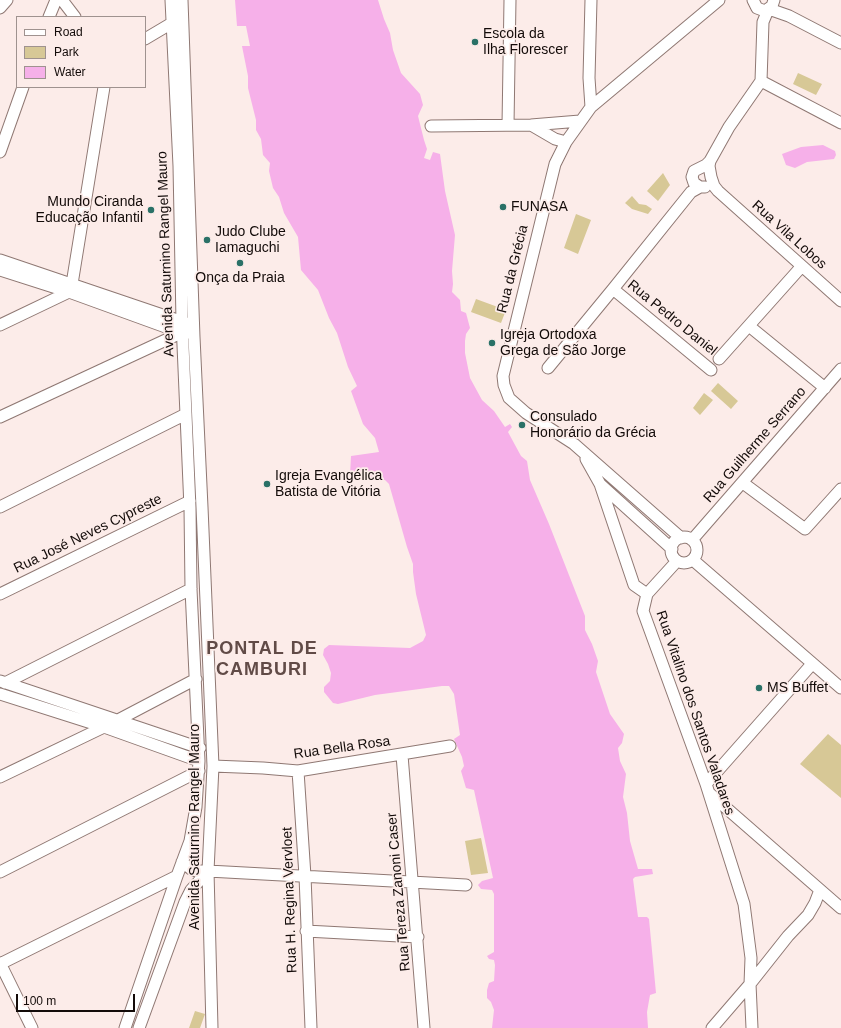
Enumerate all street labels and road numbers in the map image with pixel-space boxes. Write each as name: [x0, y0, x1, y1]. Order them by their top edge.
street label: Avenida Saturnino Rangel Mauro: [154, 151, 178, 357]
street label: Rua Vila Lobos: [748, 197, 830, 273]
street label: Rua da Grécia: [494, 223, 532, 315]
street label: Rua Pedro Daniel: [624, 277, 720, 359]
street label: Rua Guilherme Serrano: [700, 384, 810, 506]
street label: Rua José Neves Cypreste: [11, 491, 165, 577]
street label: Rua Vitalino dos Santos Valadares: [652, 609, 738, 817]
street label: Avenida Saturnino Rangel Mauro: [187, 724, 203, 930]
street label: Rua Bella Rosa: [293, 733, 391, 763]
street label: Rua Tereza Zanoni Caser: [384, 812, 414, 972]
street label: Rua H. Regina Vervloet: [279, 827, 301, 973]

